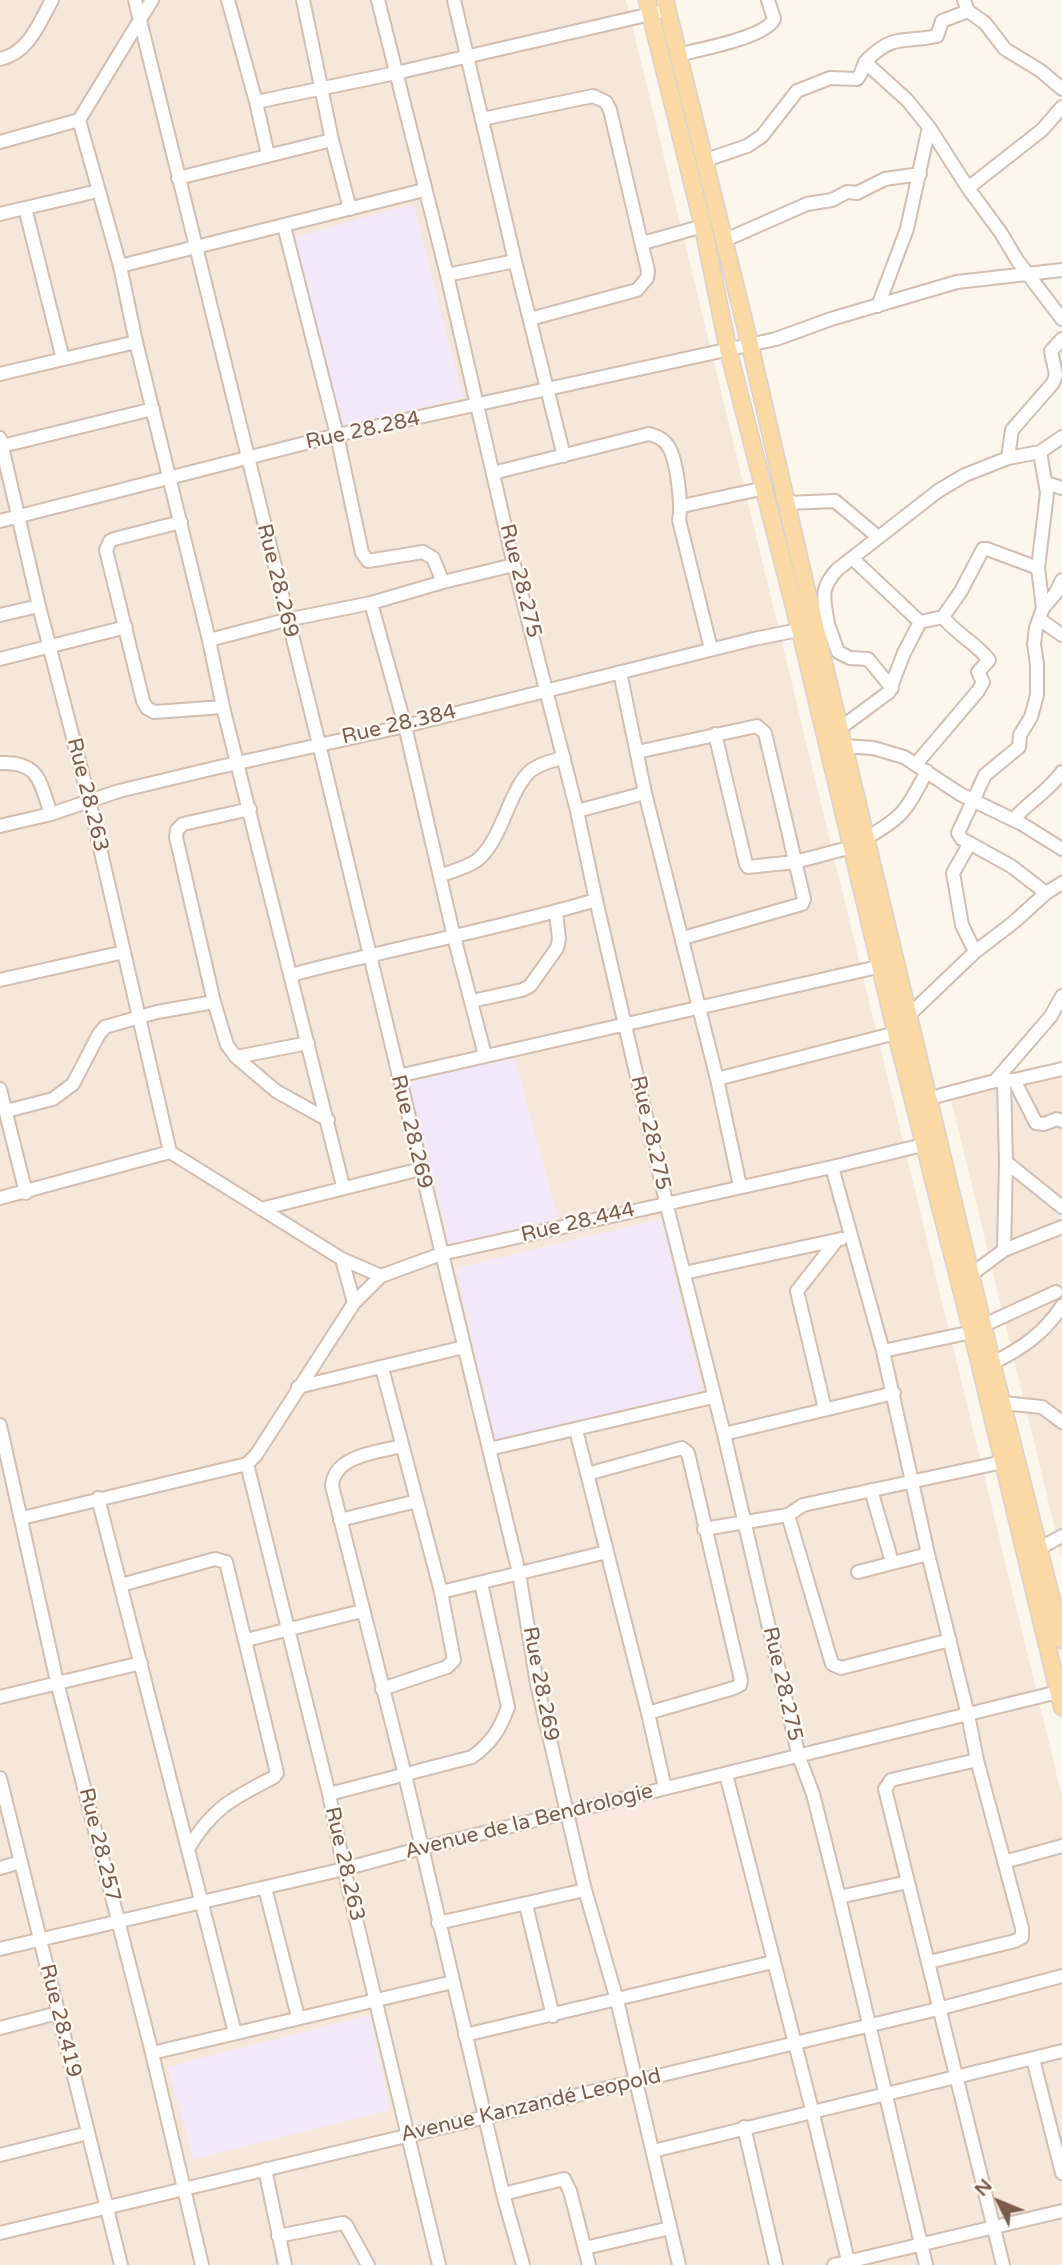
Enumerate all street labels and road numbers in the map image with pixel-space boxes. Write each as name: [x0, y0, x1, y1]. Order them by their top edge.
street label: Rue 28.284: [303, 407, 423, 455]
street label: Rue 28.269: [251, 521, 303, 641]
street label: Rue 28.275: [494, 521, 546, 641]
street label: Rue 28.384: [339, 700, 459, 750]
street label: Rue 28.263: [61, 735, 113, 855]
street label: Rue 28.269: [385, 1072, 437, 1192]
street label: Rue 28.275: [625, 1073, 675, 1193]
street label: Rue 28.444: [519, 1198, 637, 1248]
street label: Rue 28.269: [517, 1624, 563, 1744]
street label: Rue 28.275: [757, 1624, 807, 1744]
street label: Avenue de la Bendrologie: [402, 1779, 656, 1865]
street label: Rue 28.257: [73, 1785, 125, 1905]
street label: Rue 28.263: [319, 1804, 369, 1924]
street label: Rue 28.419: [34, 1962, 86, 2080]
street label: Avenue Kanzandé Leopold: [398, 2064, 664, 2148]

